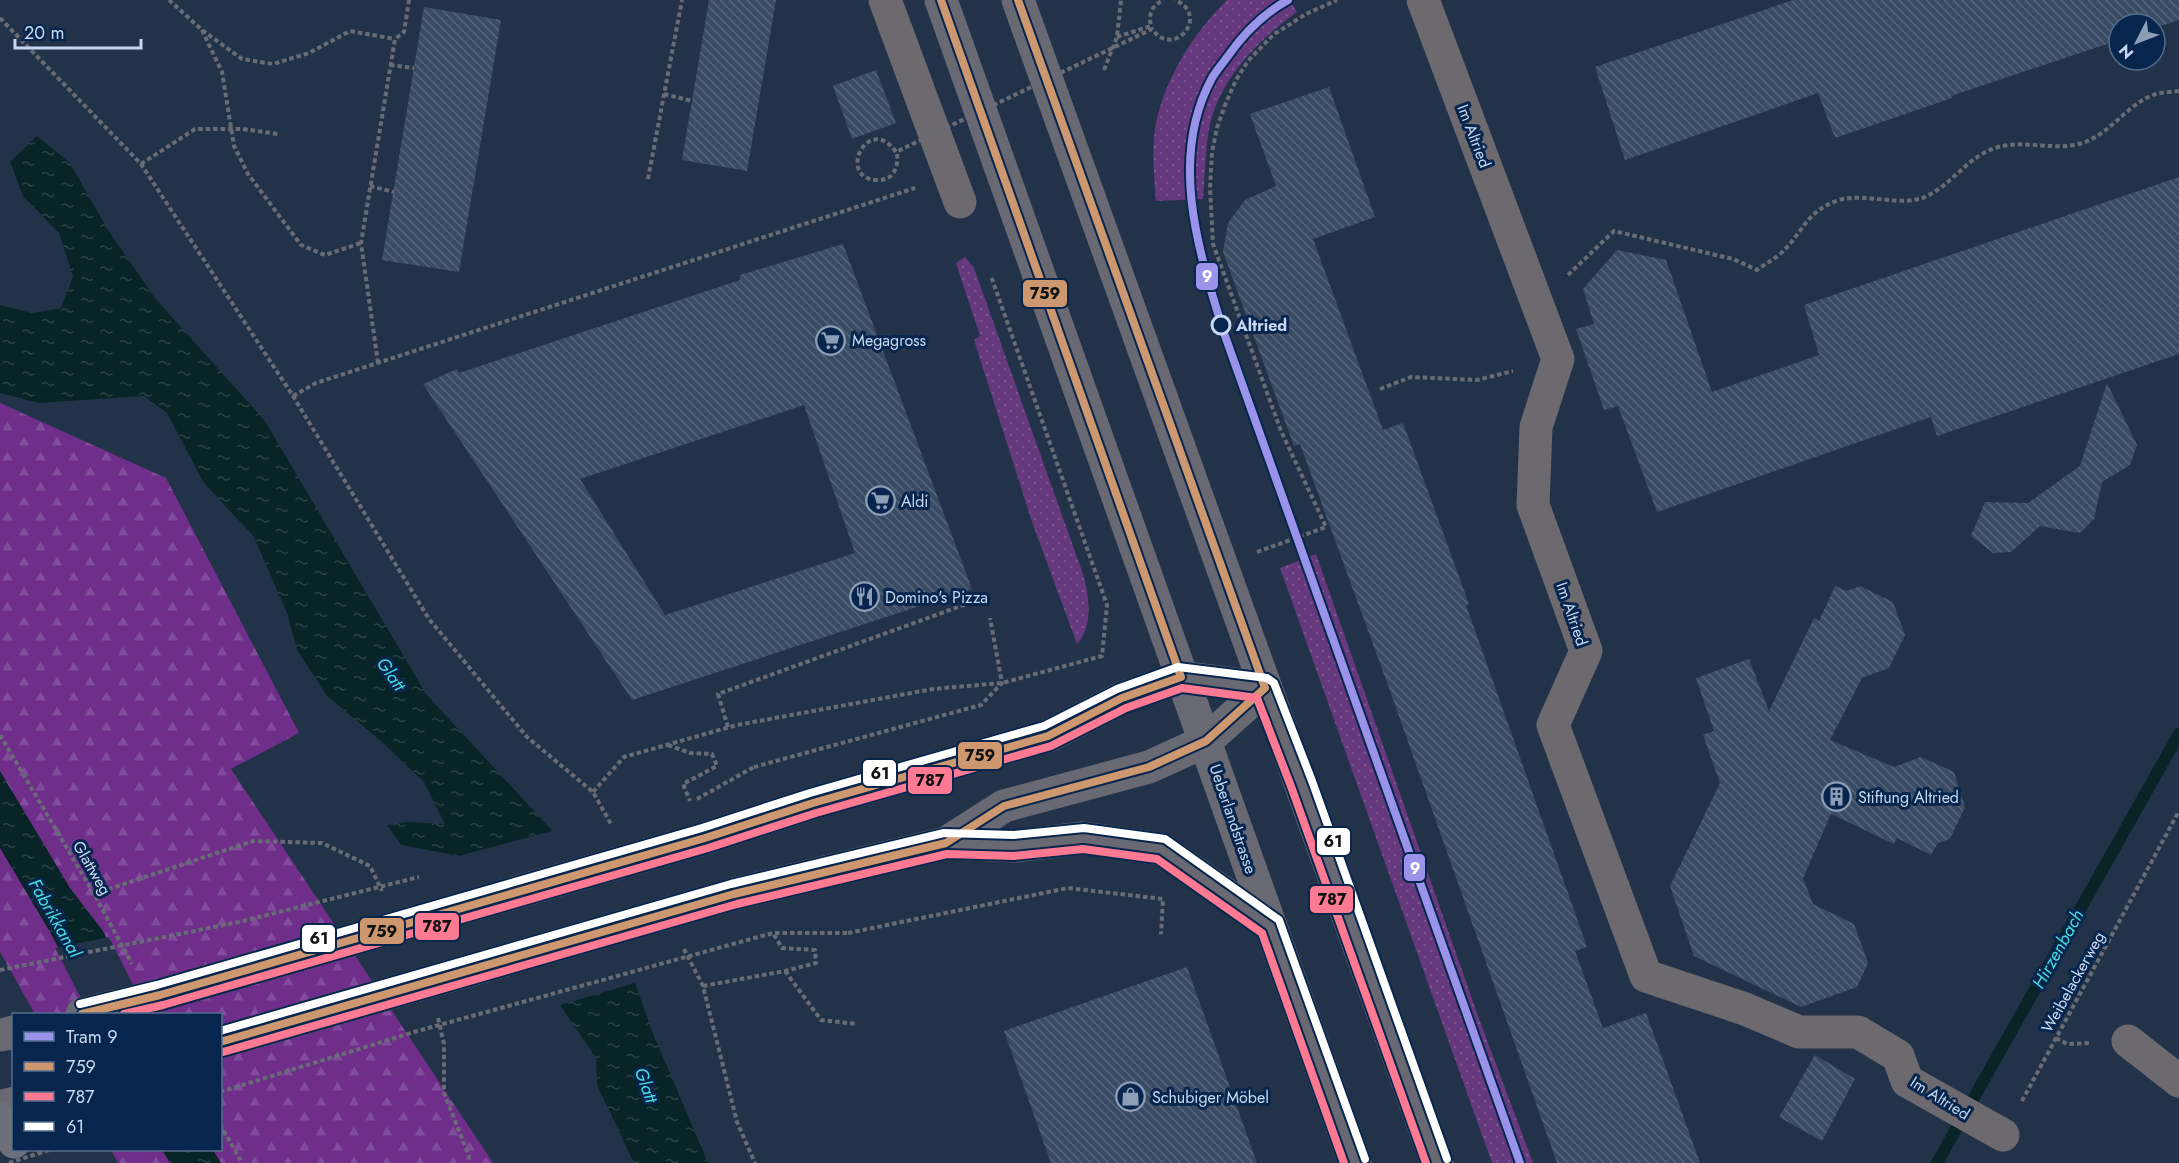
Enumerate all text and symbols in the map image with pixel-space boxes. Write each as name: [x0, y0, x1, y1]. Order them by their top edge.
scale bar: [15, 12, 141, 50]
north arrow: [2107, 12, 2167, 72]
text: 20 m: [24, 20, 64, 46]
text: N: [2113, 39, 2139, 64]
street label: Im Altried: [1451, 101, 1497, 171]
line badge: 9: [1195, 262, 1219, 291]
text: 9: [1202, 265, 1212, 288]
line badge: 759: [1022, 279, 1068, 308]
text: 759: [1030, 282, 1060, 305]
place label: Altried: [1235, 314, 1287, 337]
marker: Altried: [1211, 315, 1231, 335]
supermarket icon: Megagross: [815, 324, 847, 356]
place label: Megagross: [852, 329, 926, 352]
supermarket icon: Aldi: [864, 485, 896, 517]
place label: Aldi: [901, 490, 929, 513]
street label: Im Altried: [1550, 579, 1594, 649]
restaurant icon: Domino's Pizza: [848, 581, 880, 613]
place label: Domino's Pizza: [885, 586, 988, 609]
water label: Glatt: [370, 652, 413, 698]
line badge: 759: [957, 741, 1003, 770]
text: 759: [965, 744, 995, 767]
line badge: 61: [862, 759, 897, 787]
street label: Ueberlandstrasse: [1203, 761, 1263, 877]
text: 61: [871, 762, 889, 785]
line badge: 787: [907, 766, 953, 795]
text: 787: [915, 769, 945, 792]
building icon: Stiftung Altried: [1821, 781, 1853, 813]
place label: Stiftung Altried: [1858, 786, 1959, 809]
line badge: 61: [1316, 827, 1351, 856]
text: 61: [1324, 830, 1342, 853]
street label: Glattweg: [67, 836, 117, 900]
line badge: 9: [1403, 853, 1426, 882]
text: 9: [1410, 857, 1420, 880]
water label: Fabrikkanal: [22, 874, 89, 963]
line badge: 787: [1309, 885, 1354, 914]
text: 787: [1317, 888, 1347, 911]
water label: Hirzenbach: [2026, 905, 2090, 993]
line badge: 787: [414, 912, 460, 941]
text: 787: [422, 915, 452, 938]
line badge: 759: [359, 917, 405, 945]
text: 759: [367, 920, 397, 943]
line badge: 61: [301, 924, 336, 953]
text: 61: [310, 927, 328, 950]
street label: Weibelackerweg: [2036, 927, 2110, 1037]
legend: [12, 1013, 222, 1151]
text: Tram 9: [66, 1024, 118, 1050]
text: 759: [66, 1054, 96, 1080]
water label: Glatt: [628, 1064, 665, 1108]
street label: Im Altried: [1906, 1071, 1974, 1125]
shop icon: Schubiger Möbel: [1115, 1081, 1147, 1113]
text: 787: [66, 1084, 95, 1110]
place label: Schubiger Möbel: [1152, 1086, 1269, 1109]
text: 61: [66, 1114, 84, 1140]

